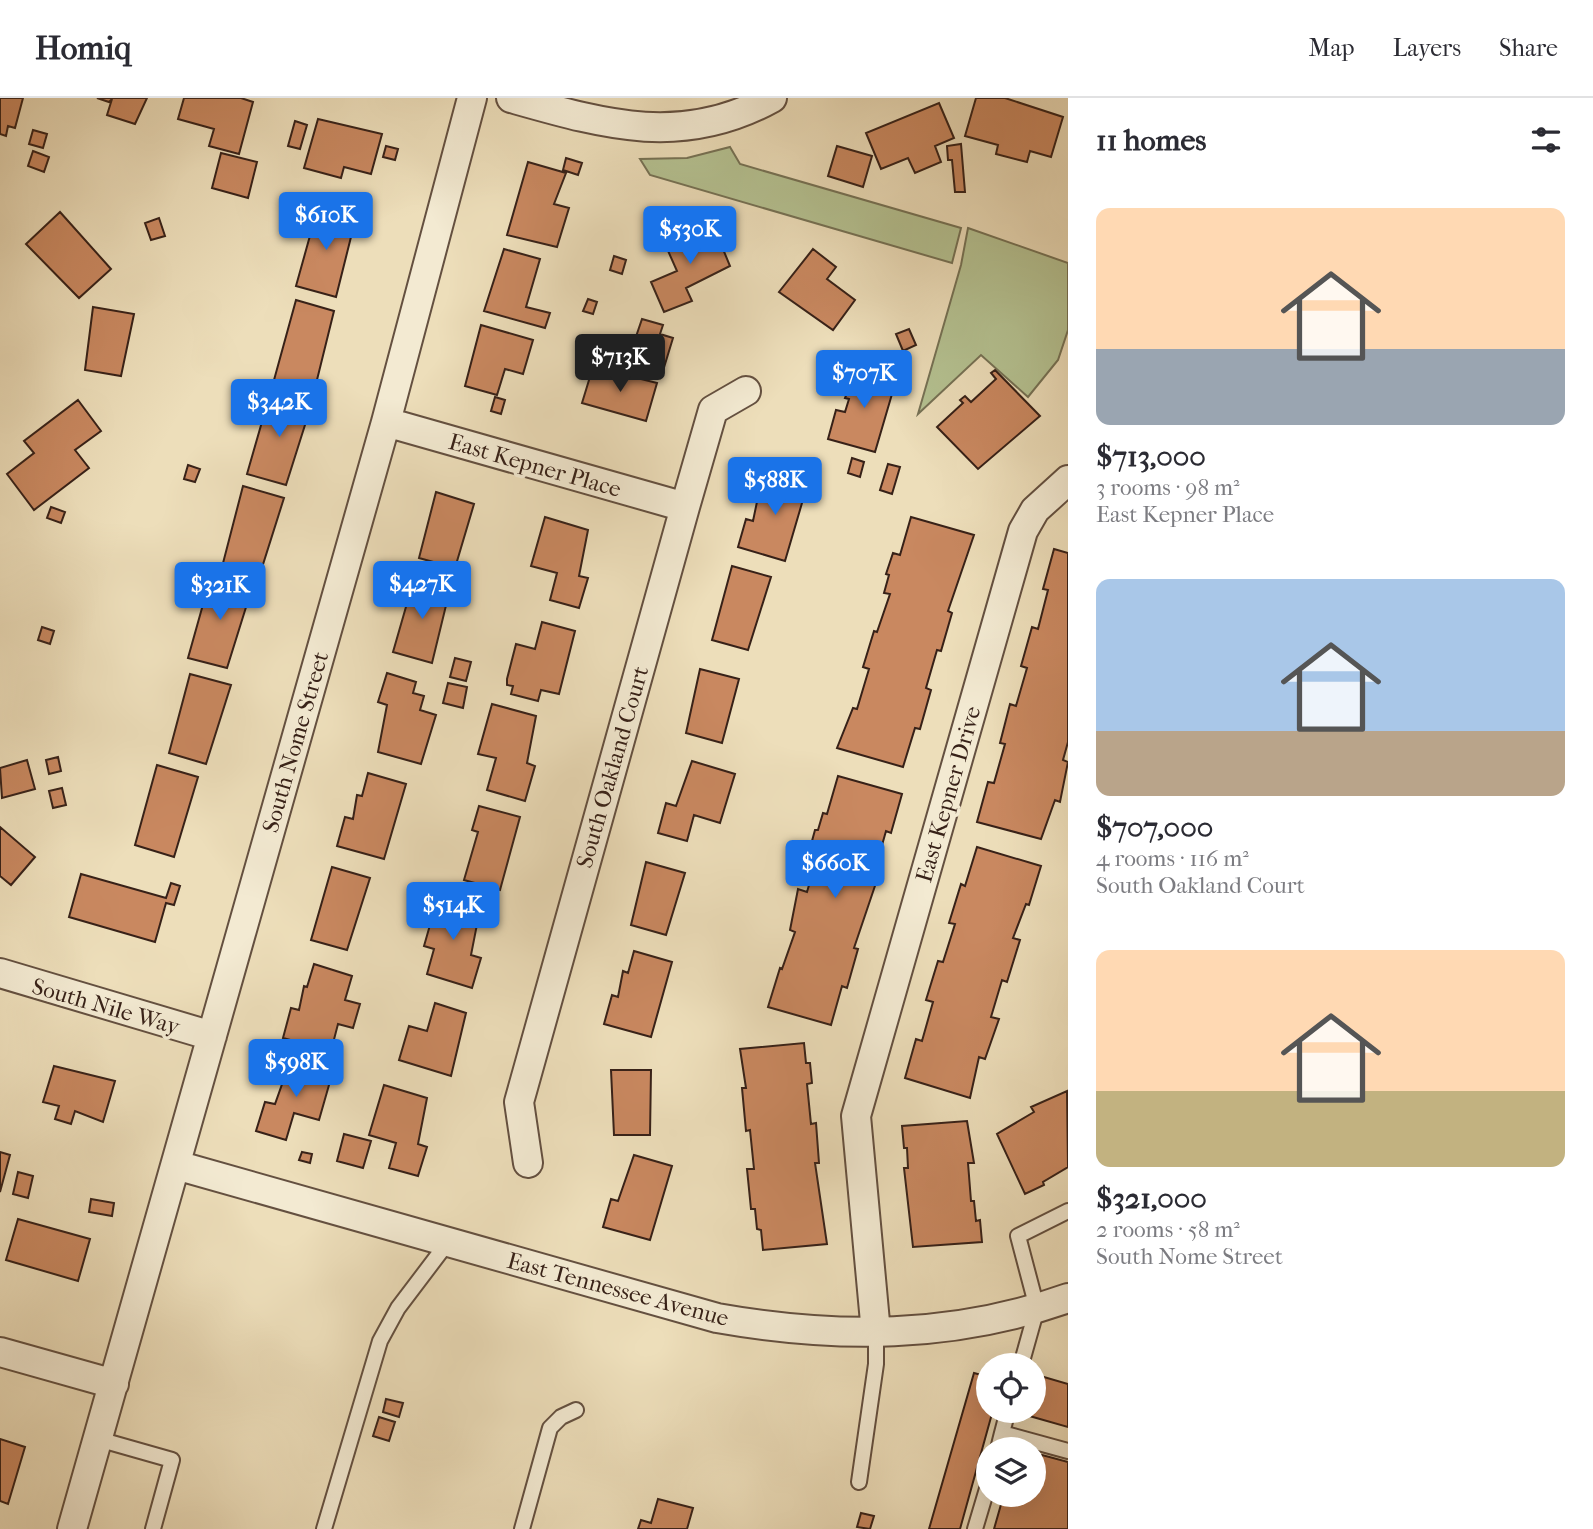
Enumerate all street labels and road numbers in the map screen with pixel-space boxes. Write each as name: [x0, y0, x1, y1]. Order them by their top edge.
street label: East Kepner Place: [446, 428, 624, 503]
street label: South Nome Street: [257, 649, 334, 836]
street label: South Oakland Court: [571, 663, 654, 871]
street label: East Kepner Drive: [910, 703, 987, 885]
street label: South Nile Way: [29, 973, 184, 1041]
street label: East Tennessee Avenue: [504, 1247, 732, 1332]

